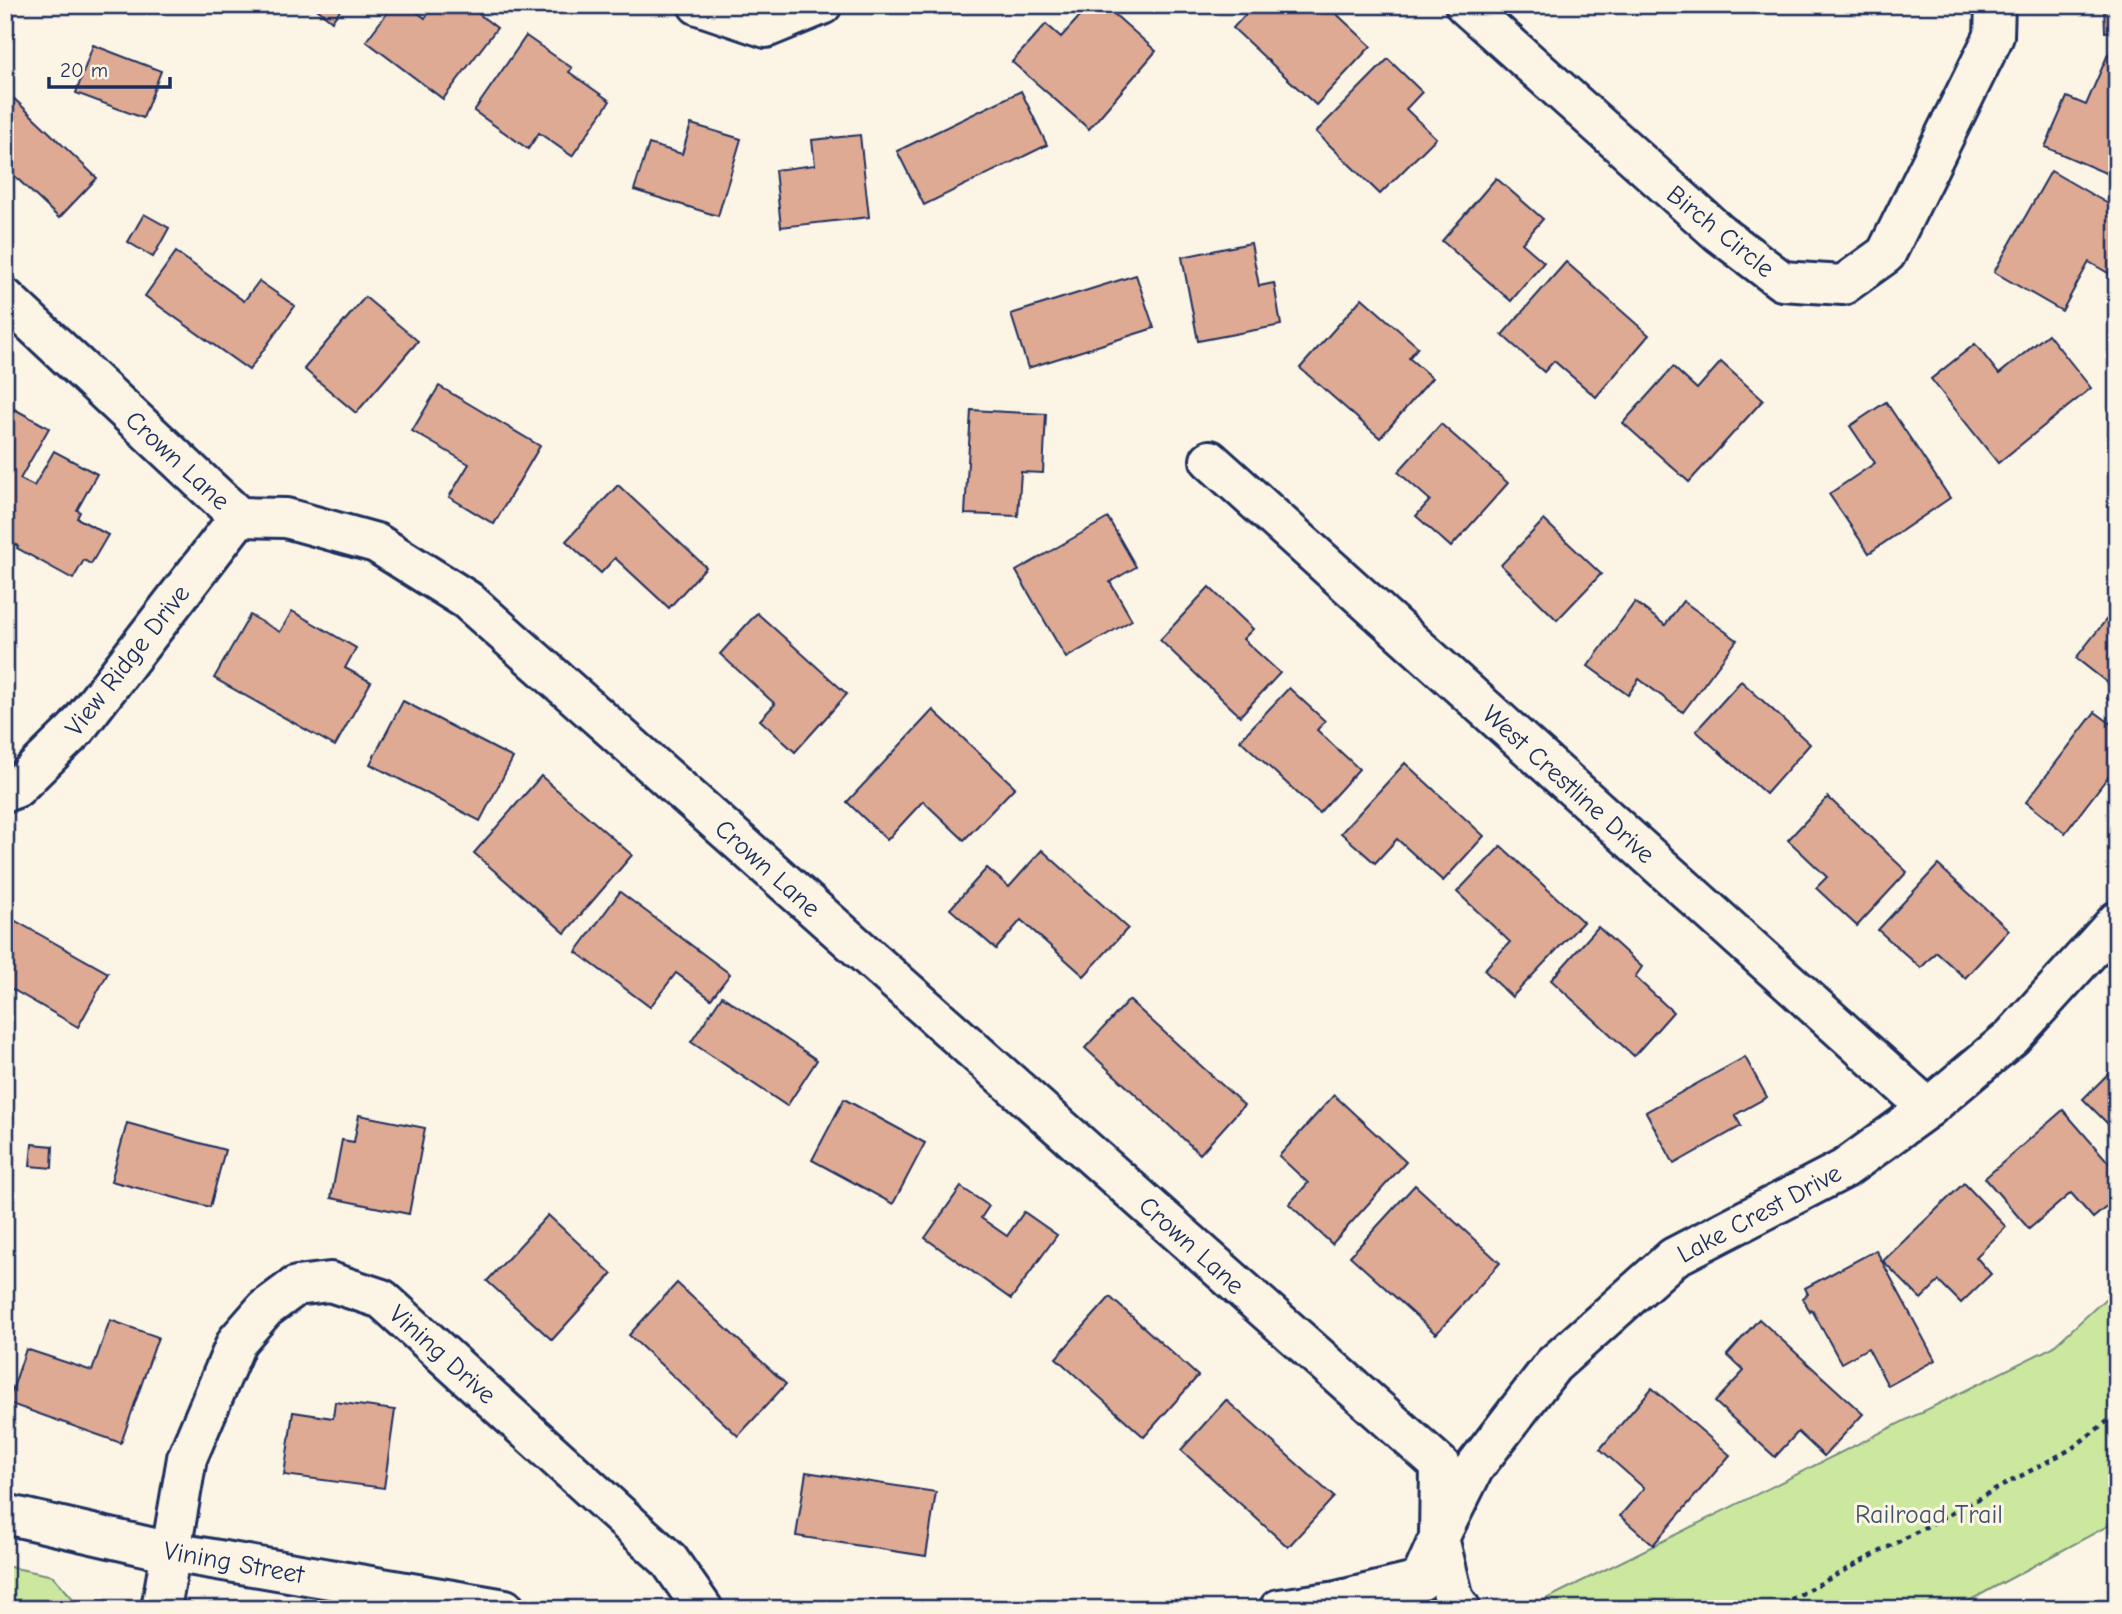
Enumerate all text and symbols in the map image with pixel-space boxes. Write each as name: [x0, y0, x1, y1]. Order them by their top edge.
scale bar: [49, 46, 170, 90]
text: 20 m: [60, 58, 108, 82]
street label: Birch Circle: [1661, 179, 1780, 284]
street label: Crown Lane: [119, 405, 236, 517]
street label: View Ridge Drive: [59, 579, 196, 742]
street label: West Crestline Drive: [1476, 700, 1661, 870]
street label: Crown Lane: [708, 814, 826, 924]
street label: Lake Crest Drive: [1672, 1158, 1847, 1270]
street label: Crown Lane: [1132, 1191, 1250, 1301]
street label: Vining Drive: [383, 1299, 502, 1410]
park label: Railroad Trail: [1855, 1500, 2003, 1530]
street label: Vining Street: [161, 1536, 308, 1590]

